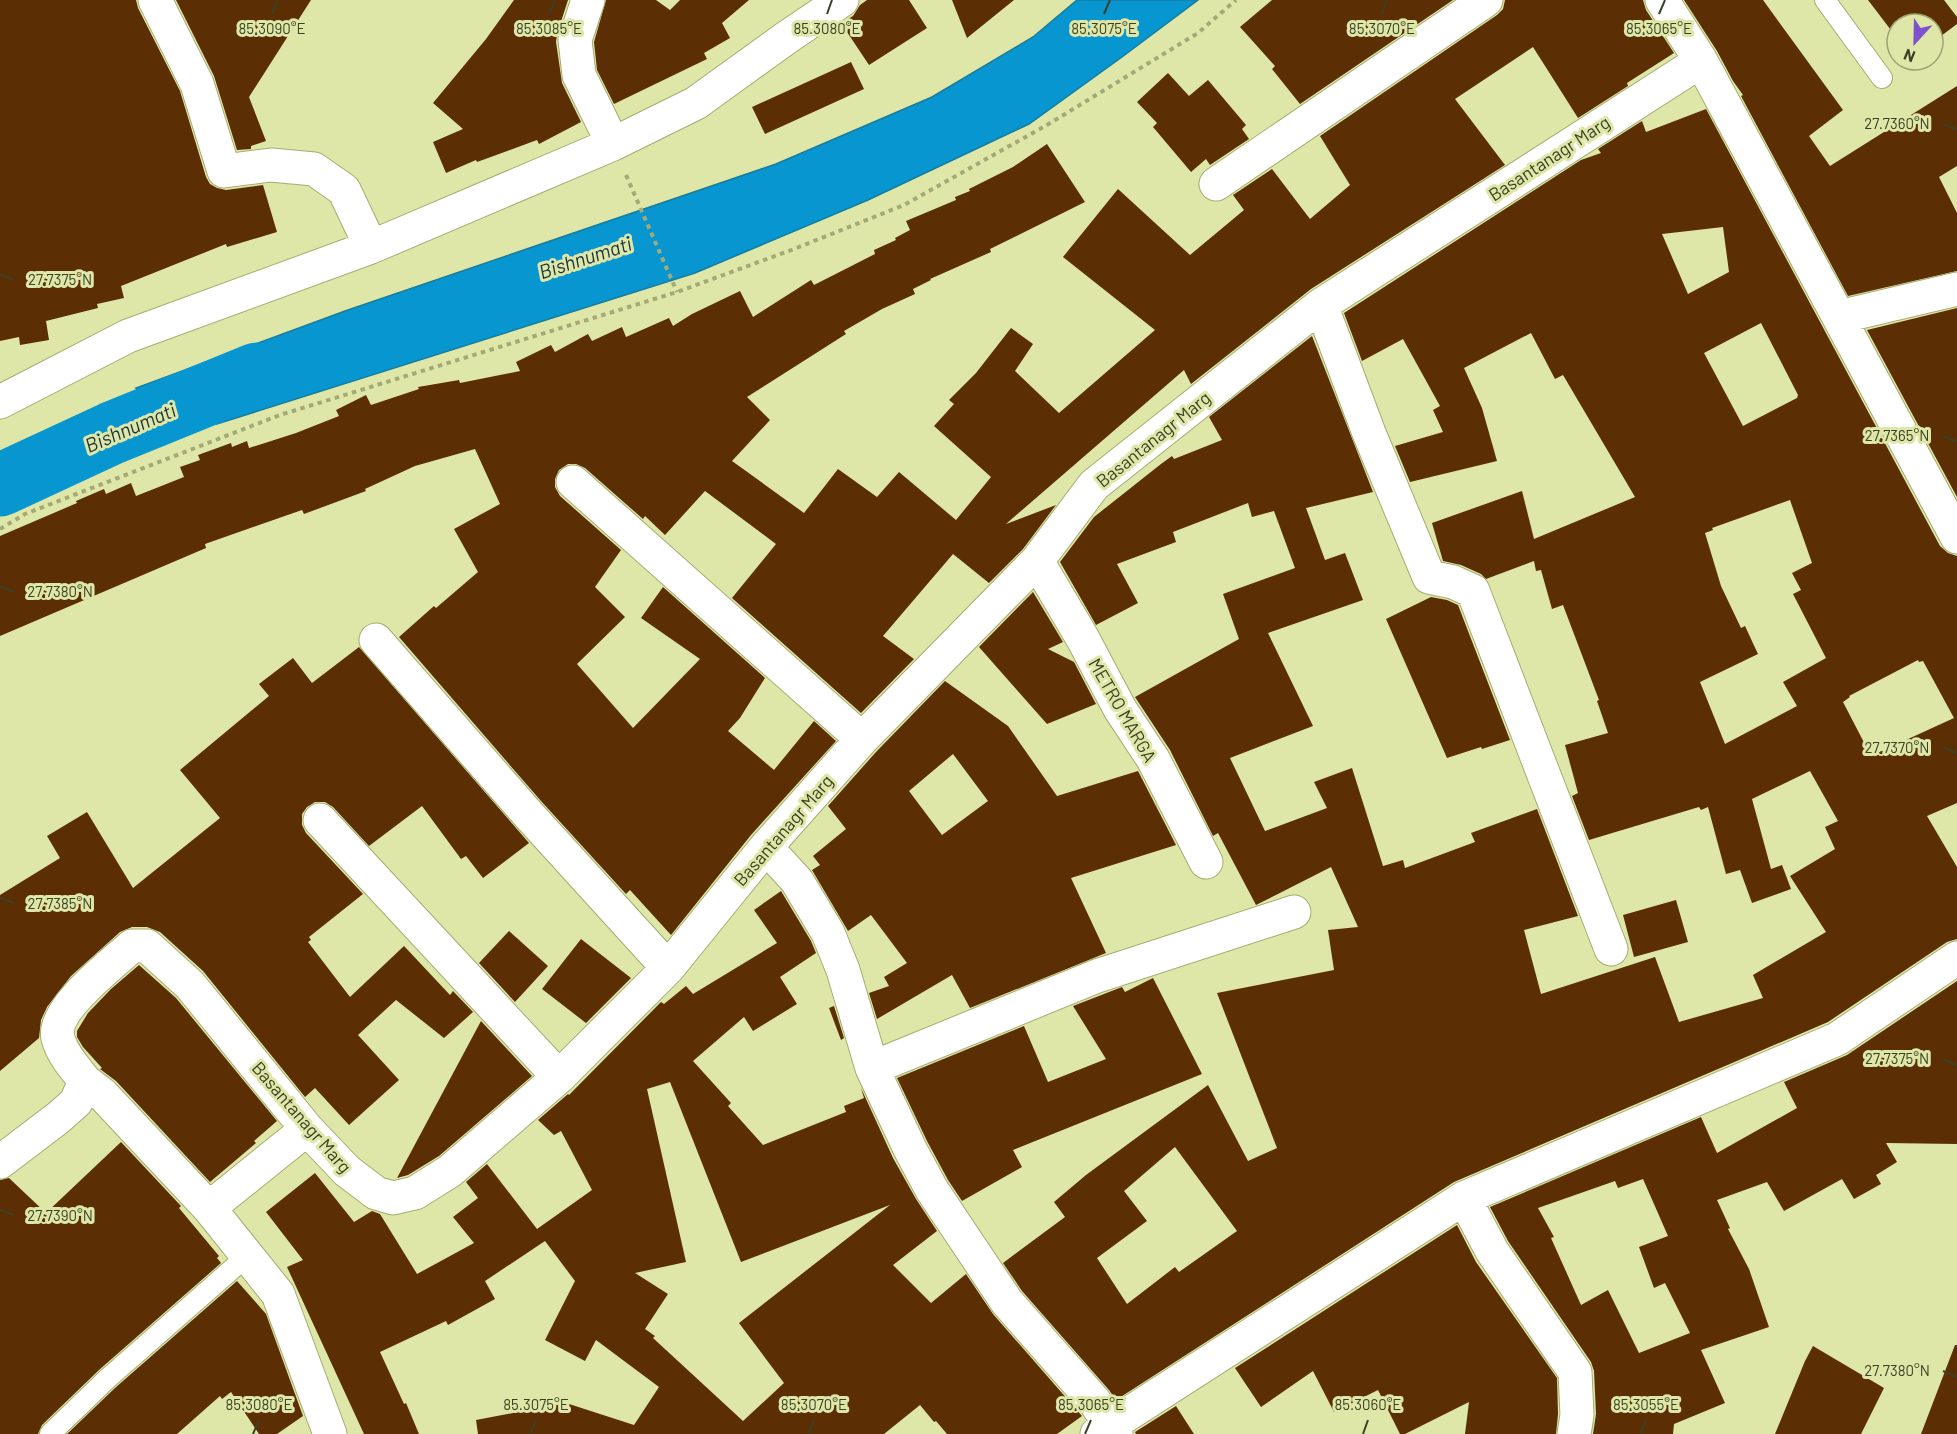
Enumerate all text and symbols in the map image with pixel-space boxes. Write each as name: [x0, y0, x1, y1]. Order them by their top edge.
north arrow: [1885, 12, 1945, 72]
text: 85.3090°E: [239, 19, 305, 37]
text: 85.3085°E: [516, 19, 582, 37]
text: 85.3080°E: [794, 19, 860, 37]
text: 85.3075°E: [1071, 19, 1137, 37]
text: 85.3070°E: [1349, 19, 1415, 37]
text: 85.3065°E: [1626, 19, 1692, 37]
text: N: [1901, 46, 1918, 67]
street label: Basantanagr Marg: [1484, 111, 1614, 205]
text: 27.7360°N: [1864, 114, 1930, 132]
water label: Bishnumati: [535, 231, 635, 283]
text: 27.7375°N: [28, 270, 92, 288]
street label: Basantanagr Marg: [1092, 386, 1214, 492]
water label: Bishnumati: [81, 397, 179, 457]
text: 27.7365°N: [1865, 426, 1929, 444]
text: 27.7380°N: [27, 582, 93, 600]
street label: METRO MARGA: [1084, 654, 1162, 766]
text: 27.7370°N: [1865, 738, 1929, 756]
street label: Basantanagr Marg: [729, 770, 837, 890]
text: 27.7385°N: [28, 894, 92, 912]
text: 27.7375°N: [1865, 1049, 1929, 1067]
street label: Basantanagr Marg: [248, 1057, 356, 1177]
text: 27.7390°N: [27, 1206, 93, 1224]
text: 27.7380°N: [1864, 1361, 1930, 1379]
text: 85.3080°E: [226, 1395, 292, 1413]
text: 85.3075°E: [503, 1395, 569, 1413]
text: 85.3070°E: [781, 1395, 847, 1413]
text: 85.3065°E: [1058, 1395, 1124, 1413]
text: 85.3060°E: [1335, 1395, 1401, 1413]
text: 85.3055°E: [1613, 1395, 1679, 1413]

